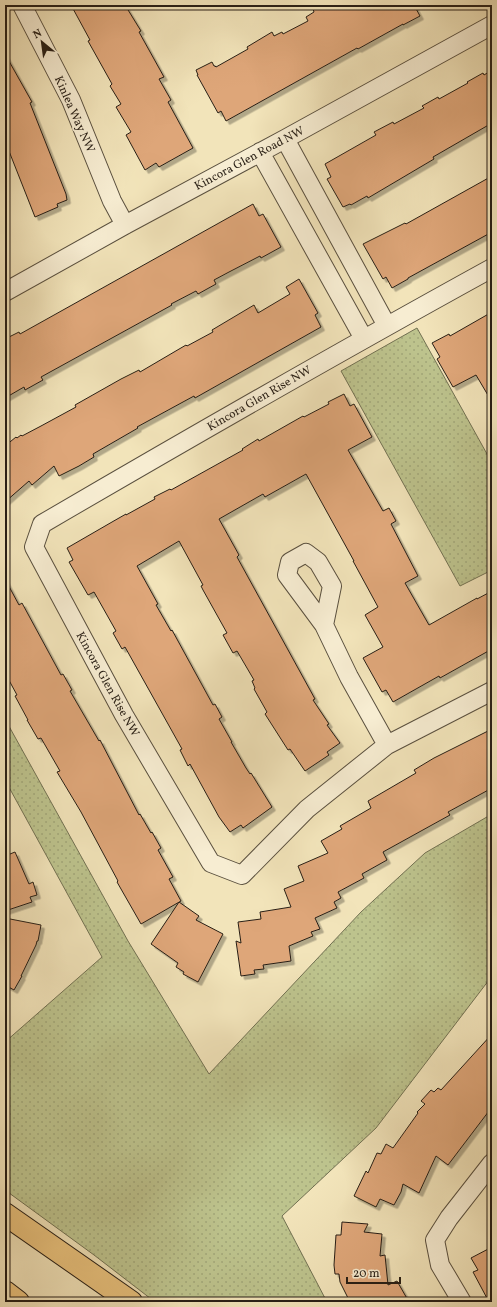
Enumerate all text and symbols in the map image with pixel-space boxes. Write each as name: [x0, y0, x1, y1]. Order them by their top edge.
north arrow: [22, 22, 62, 62]
text: N: [31, 26, 45, 43]
street label: Kinlea Way NW: [50, 73, 98, 155]
street label: Kincora Glen Road NW: [192, 123, 307, 195]
street label: Kincora Glen Rise NW: [205, 363, 314, 435]
street label: Kincora Glen Rise NW: [72, 629, 143, 740]
scale bar: [347, 1259, 400, 1285]
text: 20 m: [353, 1266, 380, 1282]

